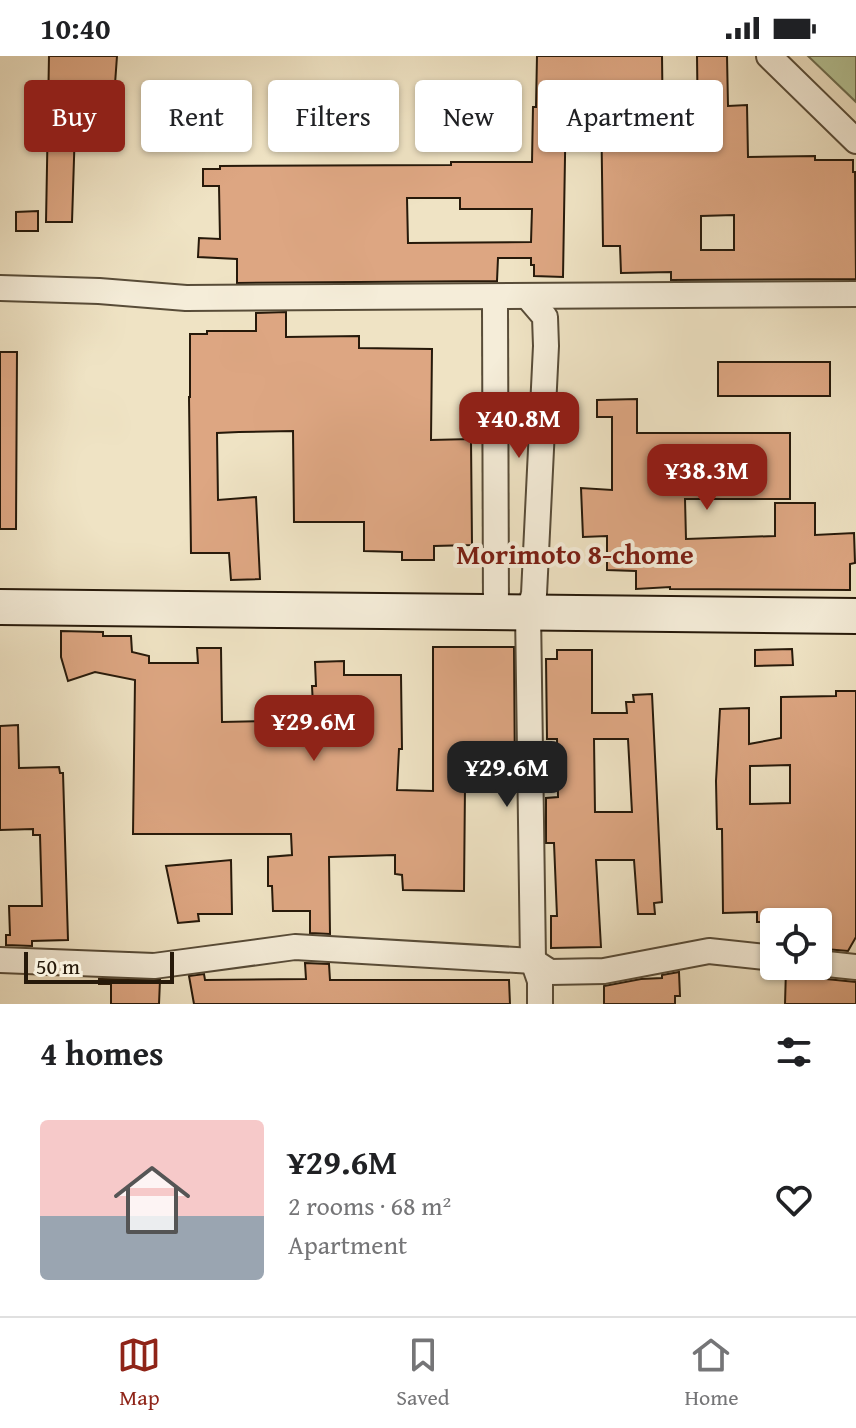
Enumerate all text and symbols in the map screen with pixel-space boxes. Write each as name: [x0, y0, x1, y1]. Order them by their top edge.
text: 10:40: [40, 6, 111, 50]
chip: Buy: [24, 80, 125, 152]
chip: Rent: [141, 80, 252, 152]
chip: Filters: [268, 80, 399, 152]
chip: New: [415, 80, 522, 152]
chip: Apartment: [538, 80, 723, 152]
pin: ¥40.8M: [454, 392, 584, 460]
text: ¥40.8M: [477, 398, 561, 437]
pin: ¥38.3M: [642, 444, 772, 512]
text: ¥38.3M: [665, 450, 749, 489]
district label: Morimoto 8-chome: [456, 533, 694, 574]
pin: ¥29.6M: [249, 695, 379, 763]
text: ¥29.6M: [272, 701, 356, 740]
pin: ¥29.6M: [442, 741, 572, 809]
text: ¥29.6M: [465, 747, 549, 786]
map controls: [760, 908, 832, 980]
button: locate: [760, 908, 832, 980]
scale bar: [24, 948, 174, 984]
text: 50 m: [36, 950, 80, 982]
text: 4 homes: [40, 1028, 164, 1077]
icon: filters: [772, 1030, 816, 1074]
text: ¥29.6M: [288, 1137, 397, 1186]
icon: home: [104, 1152, 200, 1248]
icon: heart: [772, 1178, 816, 1222]
text: 2 rooms · 68 m²: [288, 1186, 451, 1225]
text: Apartment: [288, 1225, 407, 1264]
tab: Map: [117, 1333, 161, 1413]
tab: Saved: [396, 1333, 450, 1413]
tab: Home: [684, 1333, 739, 1413]

